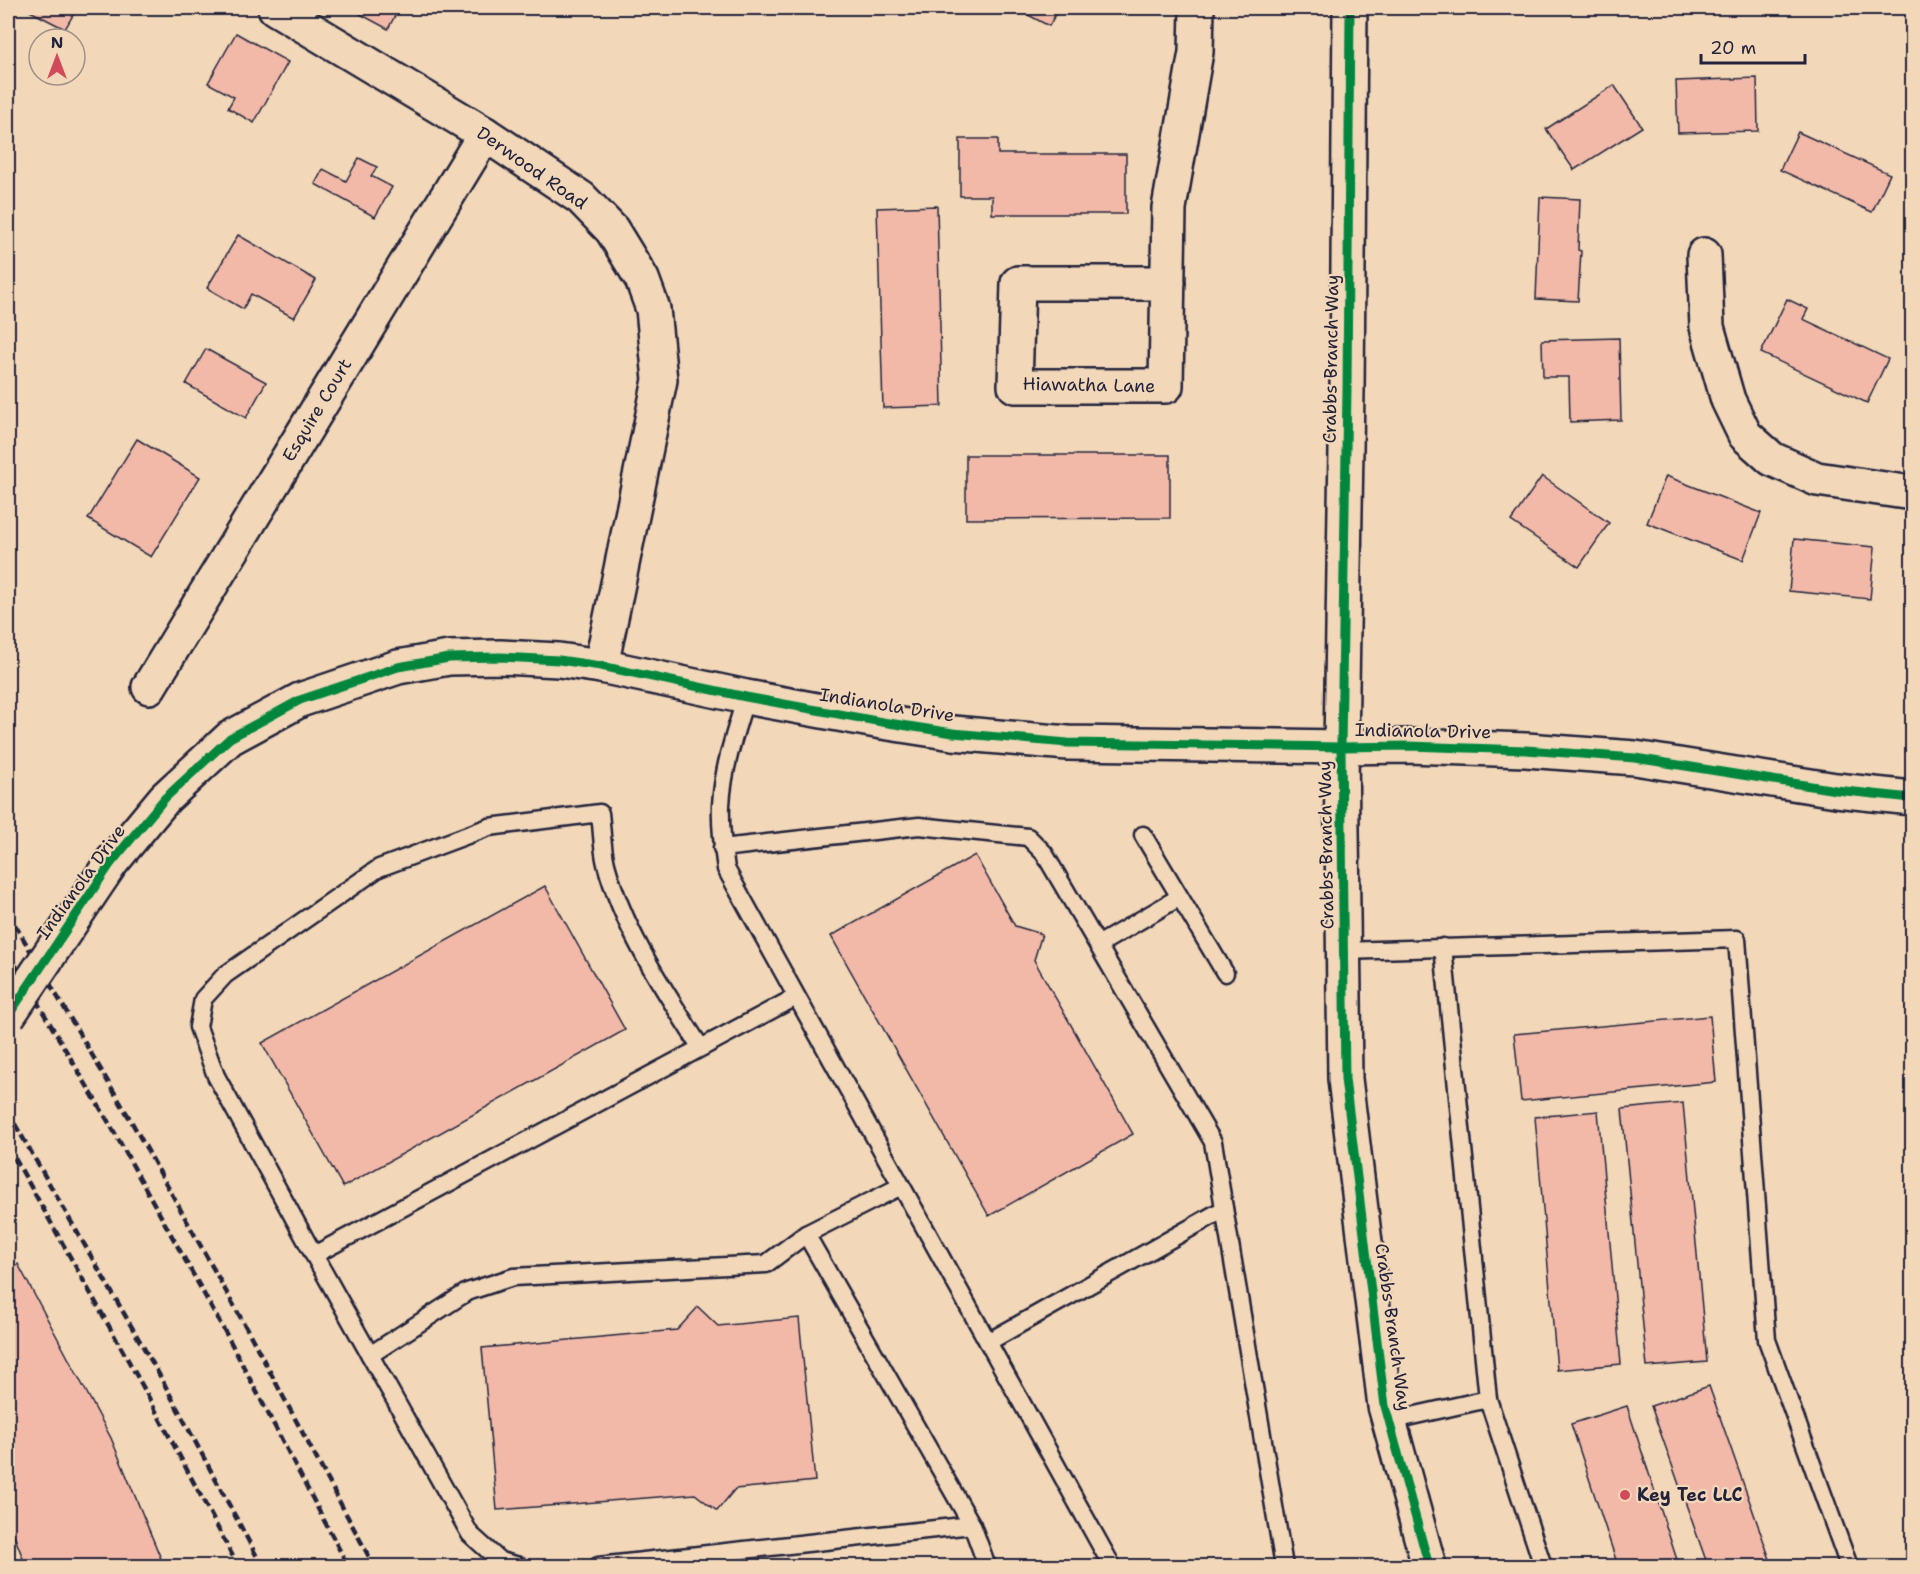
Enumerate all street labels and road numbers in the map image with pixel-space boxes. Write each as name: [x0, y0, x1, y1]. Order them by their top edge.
street label: Derwood Road: [472, 121, 592, 215]
street label: Crabbs Branch Way: [1318, 274, 1344, 444]
street label: Esquire Court: [277, 354, 357, 466]
street label: Hiawatha Lane: [1022, 372, 1156, 398]
street label: Indianola Drive: [818, 682, 956, 728]
street label: Indianola Drive: [1355, 718, 1491, 744]
street label: Crabbs Branch Way: [1313, 760, 1339, 930]
street label: Indianola Drive: [31, 820, 131, 944]
street label: Crabbs Branch Way: [1369, 1242, 1417, 1412]

